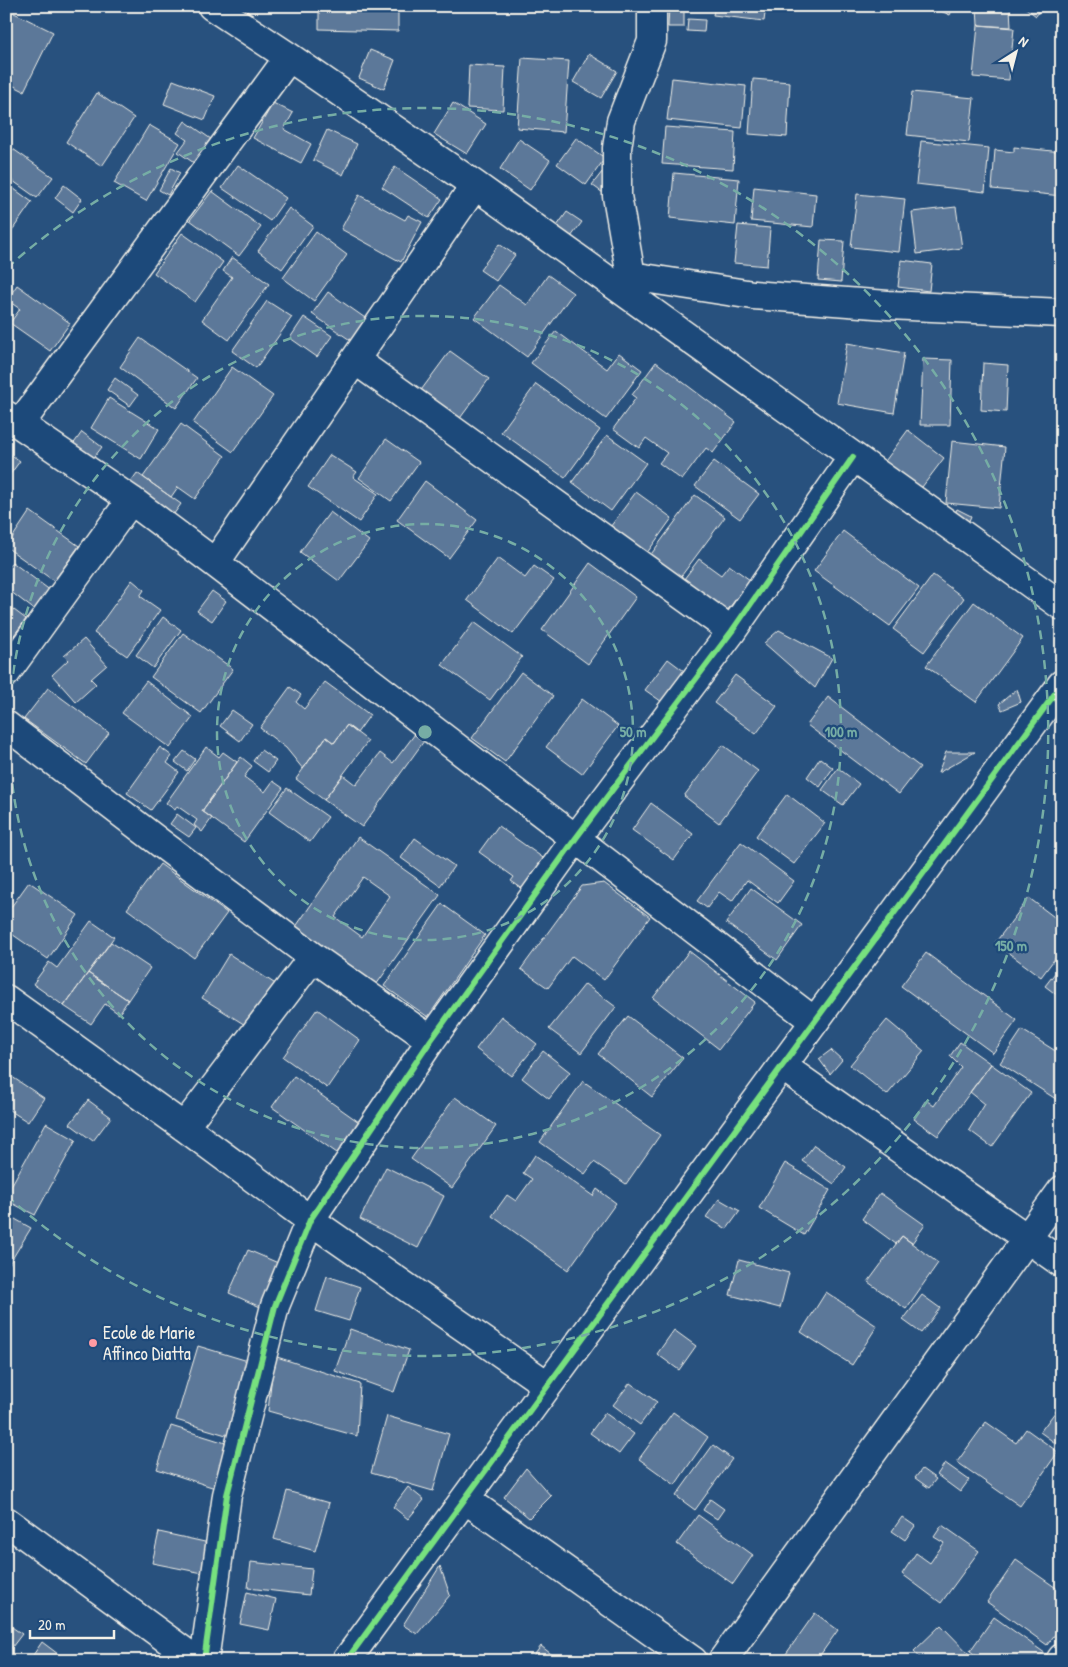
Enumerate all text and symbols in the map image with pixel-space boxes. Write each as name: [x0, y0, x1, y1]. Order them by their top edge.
north arrow: [990, 28, 1040, 78]
text: N: [1015, 31, 1033, 51]
text: 50 m: [620, 721, 646, 742]
text: 100 m: [825, 721, 857, 742]
centre of rings: [416, 723, 434, 741]
text: 150 m: [995, 935, 1027, 956]
place label: Ecole de Marie Affinco Diatta: [103, 1320, 196, 1366]
marker: Ecole de Marie Affinco Diatta: [87, 1337, 99, 1349]
scale bar: [30, 1607, 114, 1639]
text: 20 m: [38, 1614, 65, 1635]

